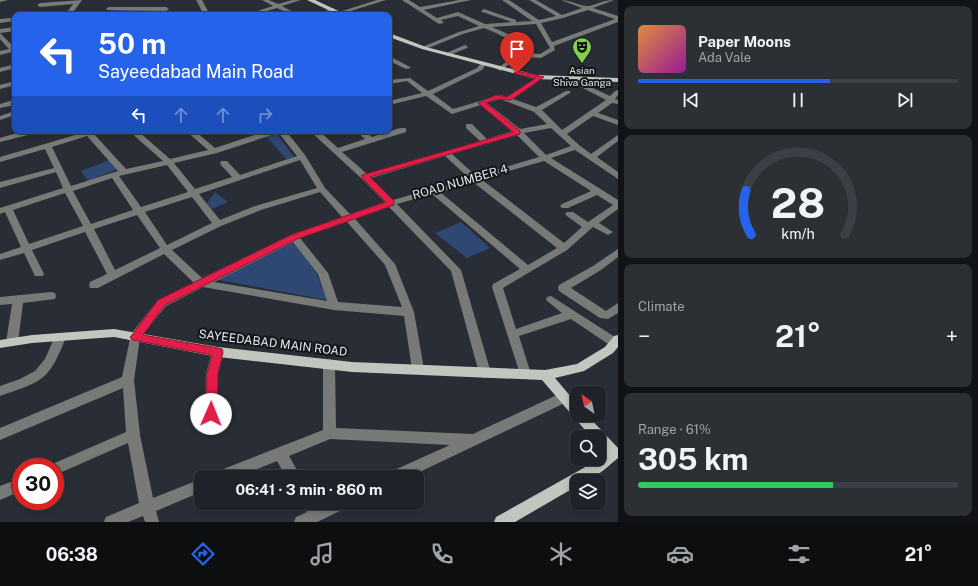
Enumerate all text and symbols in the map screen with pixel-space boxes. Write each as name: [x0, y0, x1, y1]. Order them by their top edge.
text: 50 m: [98, 27, 166, 60]
icon: left: [32, 28, 84, 80]
pin: [500, 32, 534, 73]
text: Paper Moons: [698, 33, 791, 50]
theatre icon: Asian Shiva Ganga: [571, 36, 593, 64]
icon: arrive: [506, 38, 528, 60]
text: Ada Vale: [698, 50, 751, 65]
text: Sayeedabad Main Road: [98, 61, 294, 82]
place label: Asian Shiva Ganga: [553, 64, 611, 88]
icon: previous: [680, 89, 702, 111]
icon: pause: [787, 89, 809, 111]
icon: next: [894, 89, 916, 111]
icon: left: [128, 104, 150, 126]
icon: ahead: [170, 104, 192, 126]
icon: ahead: [212, 104, 234, 126]
icon: right: [254, 104, 276, 126]
street label: ROAD NUMBER 4: [411, 162, 510, 202]
text: 28: [771, 177, 825, 226]
text: km/h: [781, 224, 815, 241]
text: Climate: [638, 299, 685, 314]
text: 21°: [775, 318, 821, 354]
text: −: [638, 323, 650, 349]
text: +: [946, 323, 958, 349]
street label: SAYEEDABAD MAIN ROAD: [198, 327, 348, 359]
north arrow: [570, 386, 606, 422]
map controls: [570, 386, 606, 510]
position arrow: [190, 393, 232, 435]
text: Range · 61%: [638, 422, 711, 437]
button: search: [570, 430, 606, 466]
text: 305 km: [638, 441, 748, 477]
speed limit sign: 30: [12, 458, 64, 510]
button: layers: [570, 474, 606, 510]
text: 06:41 · 3 min · 860 m: [235, 481, 383, 498]
icon: directions: [189, 540, 217, 568]
icon: music: [308, 540, 336, 568]
icon: phone: [428, 540, 456, 568]
icon: climate: [547, 540, 575, 568]
icon: car: [666, 540, 694, 568]
icon: filters: [785, 540, 813, 568]
text: 06:38: [46, 544, 98, 565]
text: 21°: [905, 544, 932, 565]

